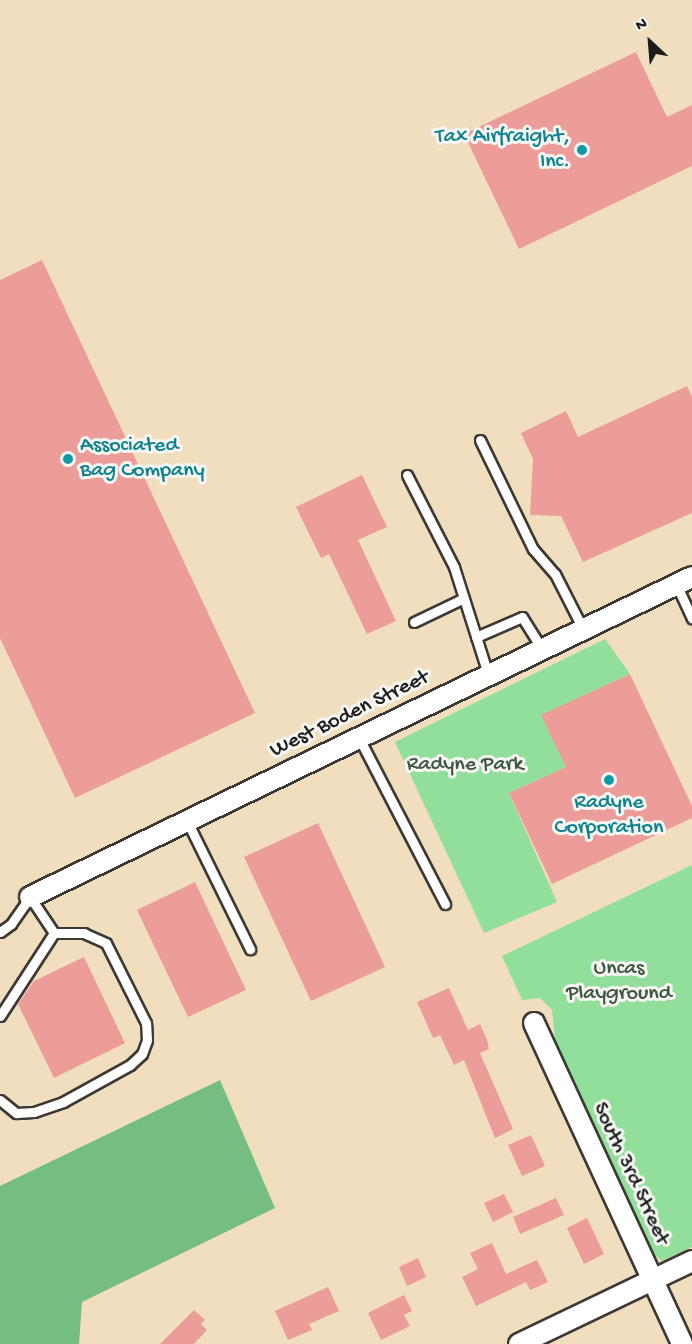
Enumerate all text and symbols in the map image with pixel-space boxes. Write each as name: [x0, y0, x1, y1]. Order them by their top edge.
north arrow: [620, 12, 680, 72]
text: N: [633, 15, 651, 36]
place label: Tax Airfraight, Inc.: [435, 124, 570, 176]
marker: Tax Airfraight, Inc.: [575, 143, 589, 157]
place label: Associated Bag Company: [80, 433, 204, 484]
marker: Associated Bag Company: [61, 452, 75, 466]
street label: West Boden Street: [266, 665, 434, 765]
park label: Radyne Park: [407, 753, 523, 779]
marker: Radyne Corporation: [602, 773, 616, 787]
place label: Radyne Corporation: [554, 790, 664, 842]
park label: Uncas Playground: [566, 956, 672, 1008]
street label: South 3rd Street: [586, 1099, 674, 1249]

